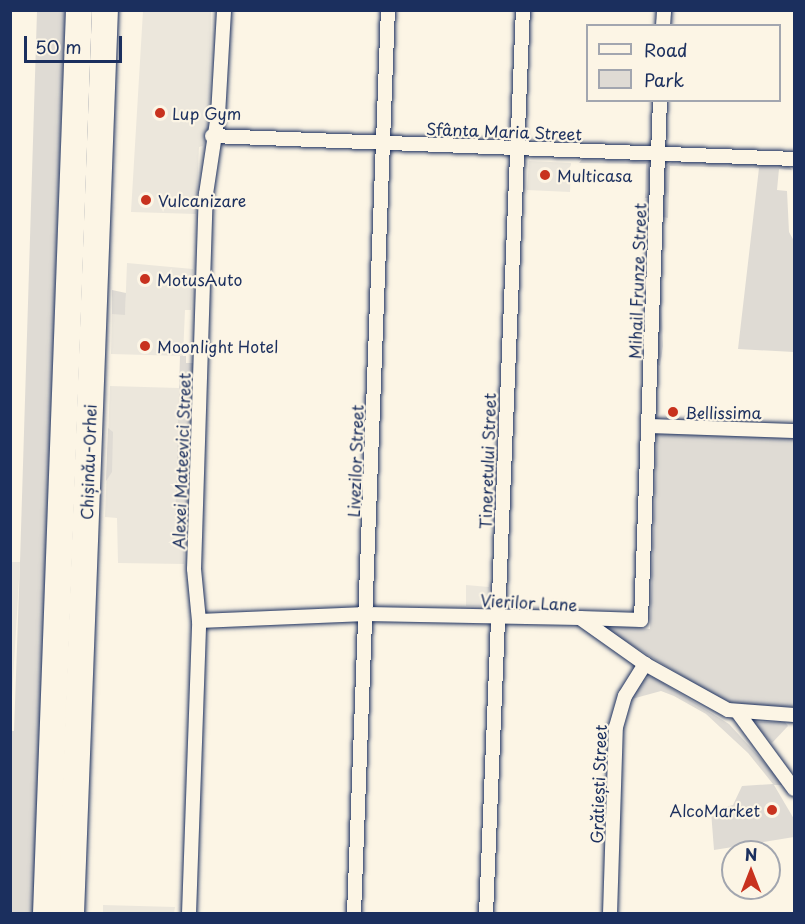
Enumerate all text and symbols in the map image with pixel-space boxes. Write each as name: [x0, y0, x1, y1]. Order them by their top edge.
scale bar: [27, 24, 124, 62]
legend: [586, 24, 781, 102]
text: 50 m: [35, 33, 82, 60]
text: Road: [644, 36, 688, 63]
text: Park: [644, 66, 684, 93]
place label: Lup Gym: [172, 103, 242, 123]
marker: Lup Gym: [153, 106, 167, 120]
street label: Sfânta Maria Street: [425, 119, 583, 143]
place label: Multicasa: [557, 165, 632, 185]
marker: Multicasa: [538, 168, 552, 182]
place label: Vulcanizare: [158, 190, 246, 210]
marker: Vulcanizare: [139, 193, 153, 207]
street label: Mihail Frunze Street: [625, 202, 649, 360]
place label: MotusAuto: [157, 269, 242, 289]
marker: MotusAuto: [138, 272, 152, 286]
place label: Moonlight Hotel: [157, 336, 280, 356]
marker: Moonlight Hotel: [138, 339, 152, 353]
street label: Alexei Mateevici Street: [168, 372, 194, 550]
street label: Tineretului Street: [475, 393, 499, 529]
place label: Bellissima: [685, 402, 762, 422]
street label: Chișinău-Orhei: [76, 404, 100, 520]
street label: Livezilor Street: [343, 404, 367, 518]
marker: Bellissima: [666, 405, 680, 419]
street label: Vierilor Lane: [480, 590, 578, 614]
street label: Grătiești Street: [586, 724, 610, 844]
place label: AlcoMarket: [670, 800, 760, 820]
marker: AlcoMarket: [765, 803, 779, 817]
north arrow: [721, 840, 781, 900]
text: N: [745, 842, 757, 866]

